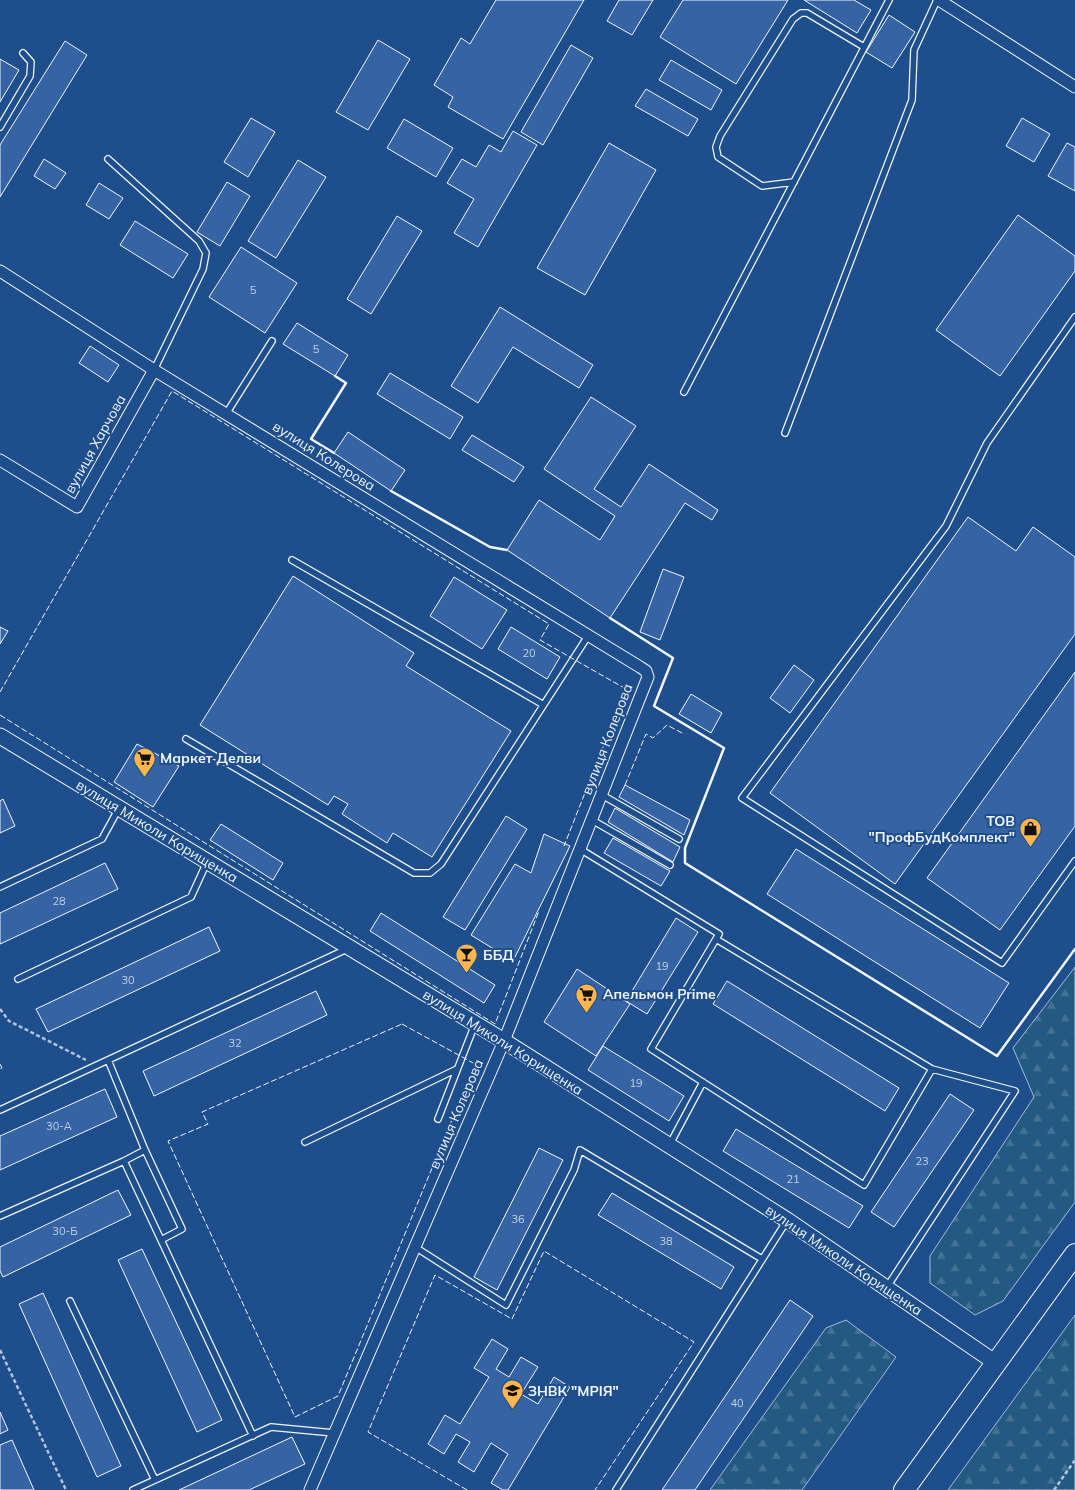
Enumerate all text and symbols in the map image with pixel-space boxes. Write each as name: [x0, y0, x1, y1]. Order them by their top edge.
house number: 5: [250, 283, 257, 297]
house number: 5: [313, 342, 320, 356]
street label: вулиця Харчова: [60, 392, 130, 496]
street label: вулиця Колерова: [269, 417, 379, 495]
house number: 20: [522, 646, 536, 660]
street label: вулиця Колерова: [578, 681, 636, 797]
supermarket icon: Маркет Делви: [132, 746, 156, 777]
place label: Маркет Делви: [160, 749, 261, 767]
street label: вулиця Миколи Корищенка: [73, 775, 241, 887]
place label: ТОВ "ПрофБудКомплект": [869, 812, 1015, 846]
shop icon: ТОВ "ПрофБудКомплект": [1019, 817, 1043, 848]
house number: 28: [52, 894, 66, 908]
bar icon: ББД: [455, 943, 479, 974]
place label: ББД: [483, 946, 514, 964]
house number: 19: [655, 959, 669, 973]
house number: 30: [121, 973, 135, 987]
supermarket icon: Апельмон Prime: [575, 982, 599, 1013]
street label: вулиця Миколи Корищенка: [420, 985, 586, 1099]
place label: Апельмон Prime: [603, 985, 716, 1003]
house number: 32: [228, 1036, 242, 1050]
street label: вулиця Колерова: [425, 1056, 487, 1172]
house number: 19: [629, 1076, 643, 1090]
house number: 30-А: [46, 1119, 72, 1133]
house number: 23: [915, 1154, 929, 1168]
house number: 21: [786, 1172, 800, 1186]
street label: вулиця Миколи Корищенка: [762, 1201, 926, 1319]
house number: 36: [511, 1212, 525, 1226]
house number: 30-Б: [52, 1224, 78, 1238]
house number: 38: [659, 1234, 673, 1248]
school or university icon: ЗНВК "МРІЯ": [500, 1379, 524, 1410]
place label: ЗНВК "МРІЯ": [528, 1382, 619, 1400]
house number: 40: [730, 1396, 744, 1410]

